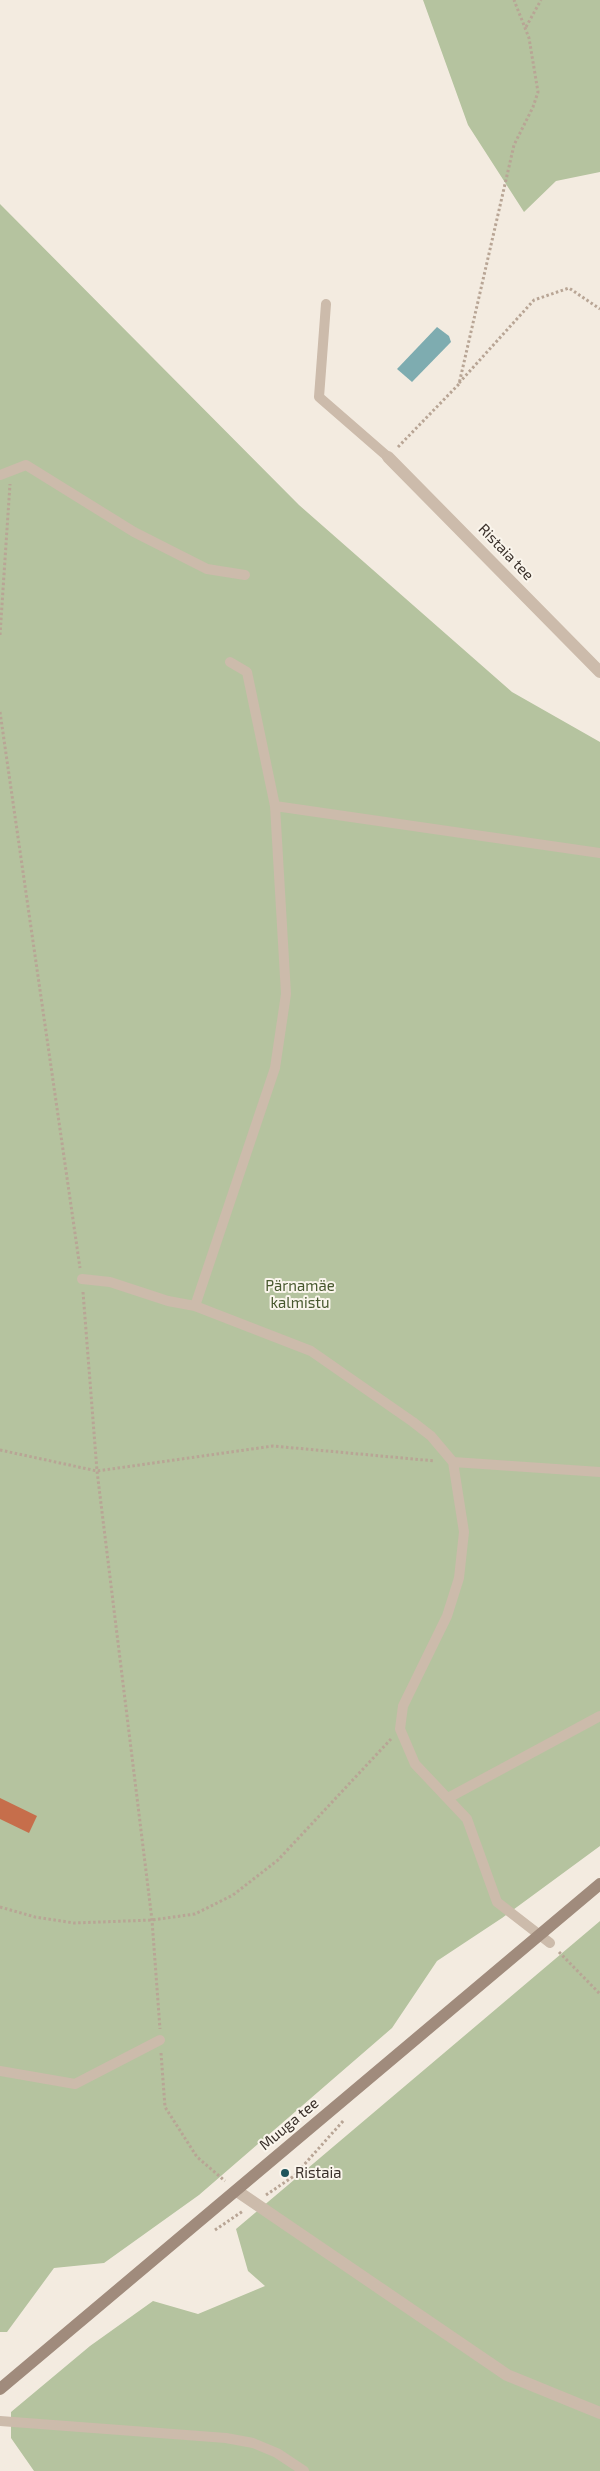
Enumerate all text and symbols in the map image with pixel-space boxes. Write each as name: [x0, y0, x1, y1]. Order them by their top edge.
street label: Ristaia tee: [475, 520, 537, 584]
park label: Pärnamäe kalmistu: [265, 1277, 335, 1312]
street label: Muuga tee: [256, 2094, 322, 2154]
place label: Ristaia: [295, 2164, 342, 2182]
marker: Ristaia: [279, 2167, 291, 2179]

